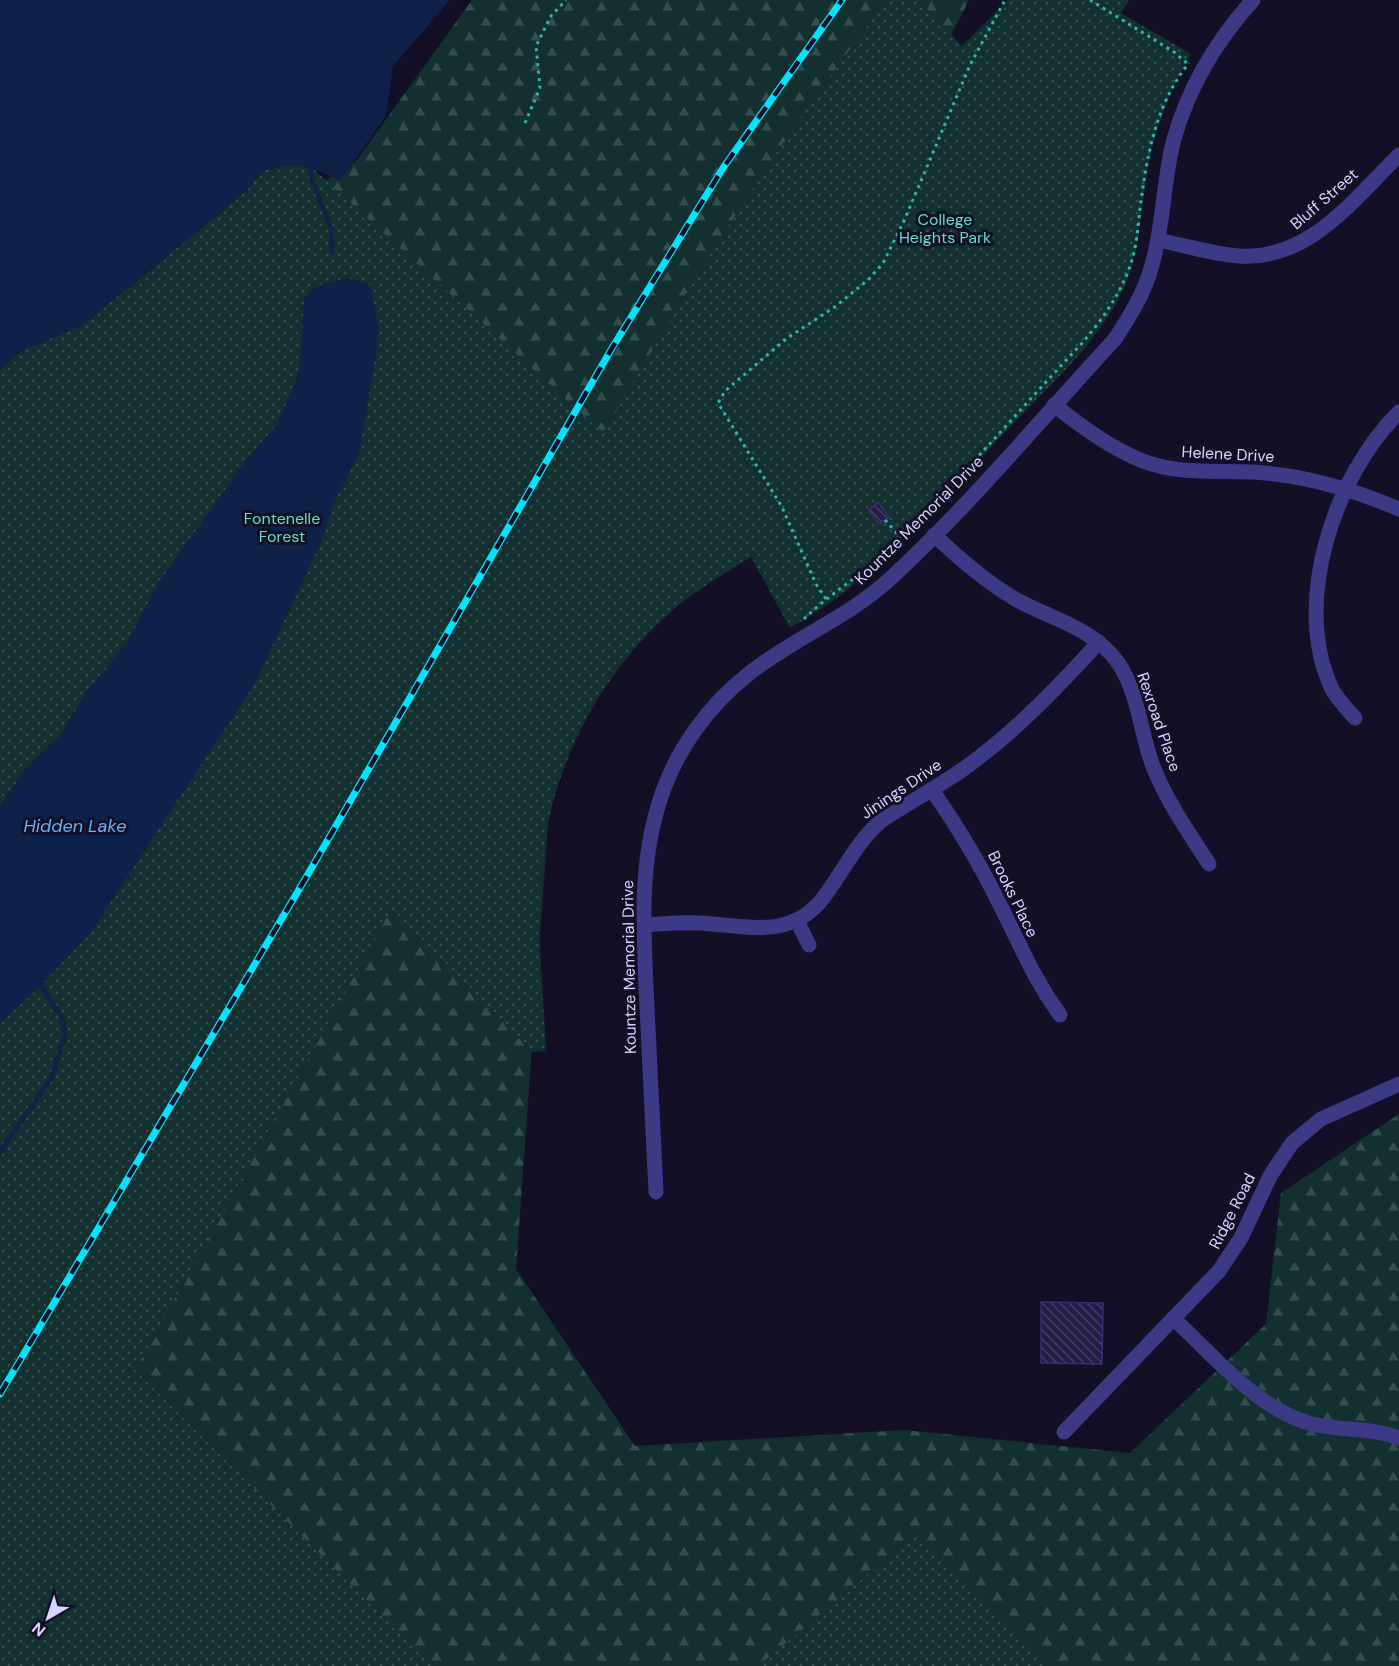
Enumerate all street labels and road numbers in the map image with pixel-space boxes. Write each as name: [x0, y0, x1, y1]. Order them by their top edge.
street label: Bluff Street: [1286, 164, 1362, 234]
street label: Helene Drive: [1181, 441, 1275, 467]
street label: Kountze Memorial Drive: [850, 451, 988, 589]
street label: Rexroad Place: [1132, 670, 1186, 774]
street label: Jinings Drive: [857, 754, 945, 824]
street label: Brooks Place: [983, 847, 1043, 941]
street label: Kountze Memorial Drive: [617, 880, 641, 1054]
street label: Ridge Road: [1204, 1169, 1260, 1253]

